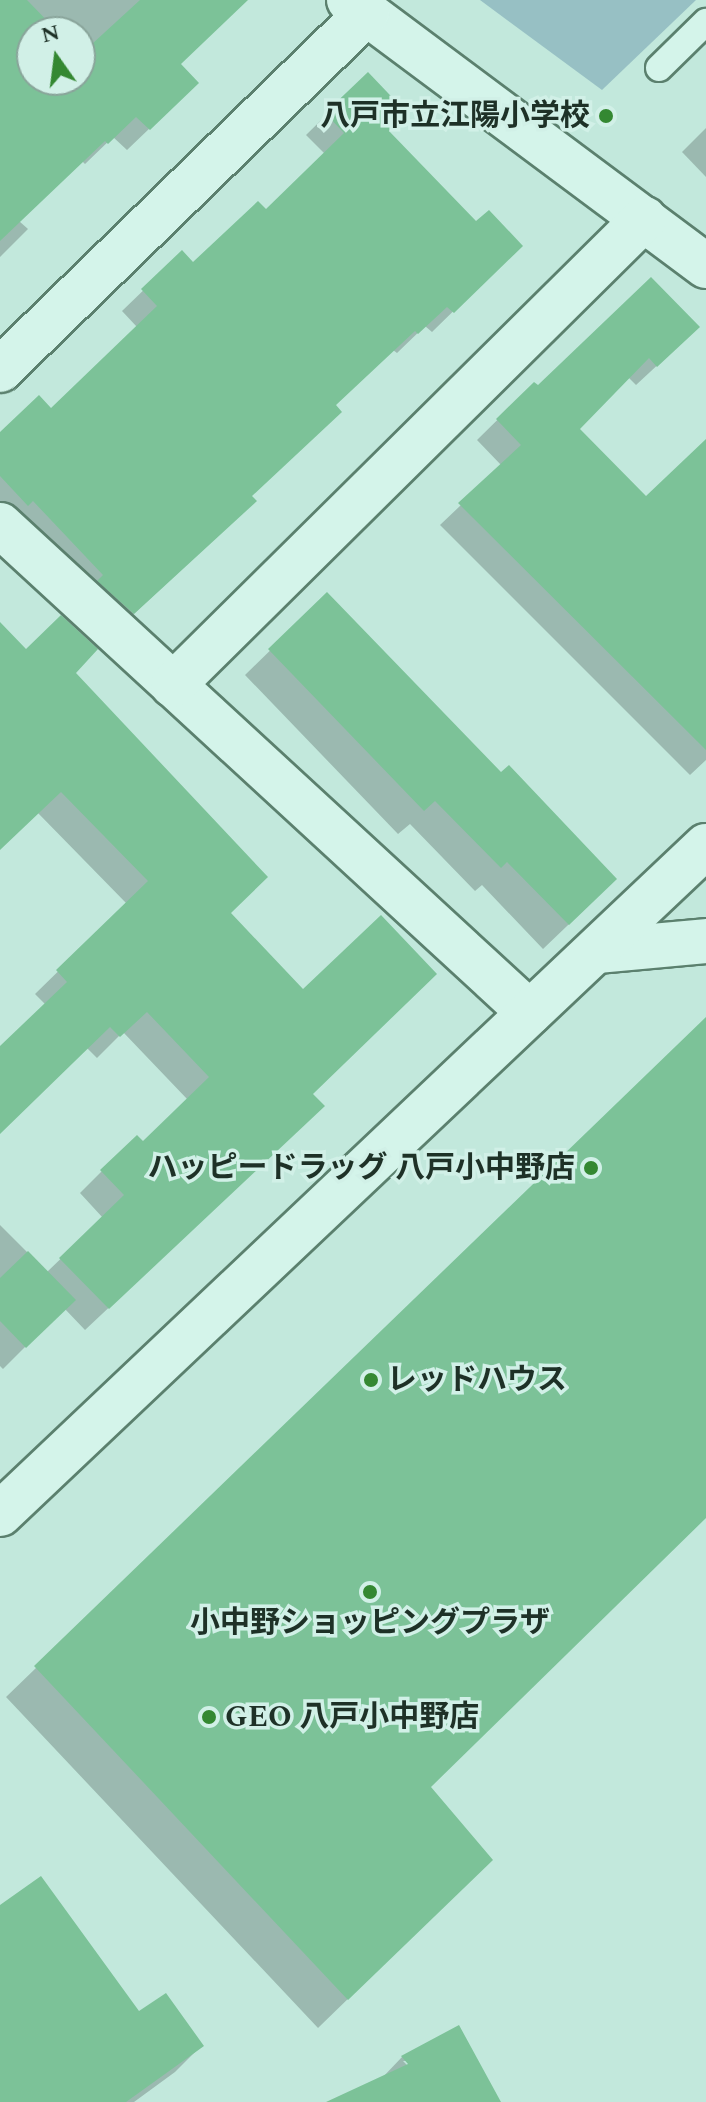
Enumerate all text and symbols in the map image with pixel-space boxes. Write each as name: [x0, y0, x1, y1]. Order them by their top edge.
north arrow: [16, 16, 96, 96]
text: N: [38, 16, 63, 52]
place label: 八戸市立江陽小学校: [320, 98, 590, 134]
marker: 八戸市立江陽小学校: [597, 107, 615, 125]
place label: ハッピードラッグ 八戸小中野店: [148, 1150, 575, 1186]
marker: ハッピードラッグ 八戸小中野店: [582, 1159, 600, 1177]
place label: レッドハウス: [387, 1362, 567, 1398]
marker: レッドハウス: [362, 1371, 380, 1389]
marker: 小中野ショッピングプラザ: [361, 1583, 379, 1601]
place label: 小中野ショッピングプラザ: [190, 1605, 550, 1641]
place label: GEO 八戸小中野店: [225, 1699, 479, 1735]
marker: GEO 八戸小中野店: [200, 1708, 218, 1726]

